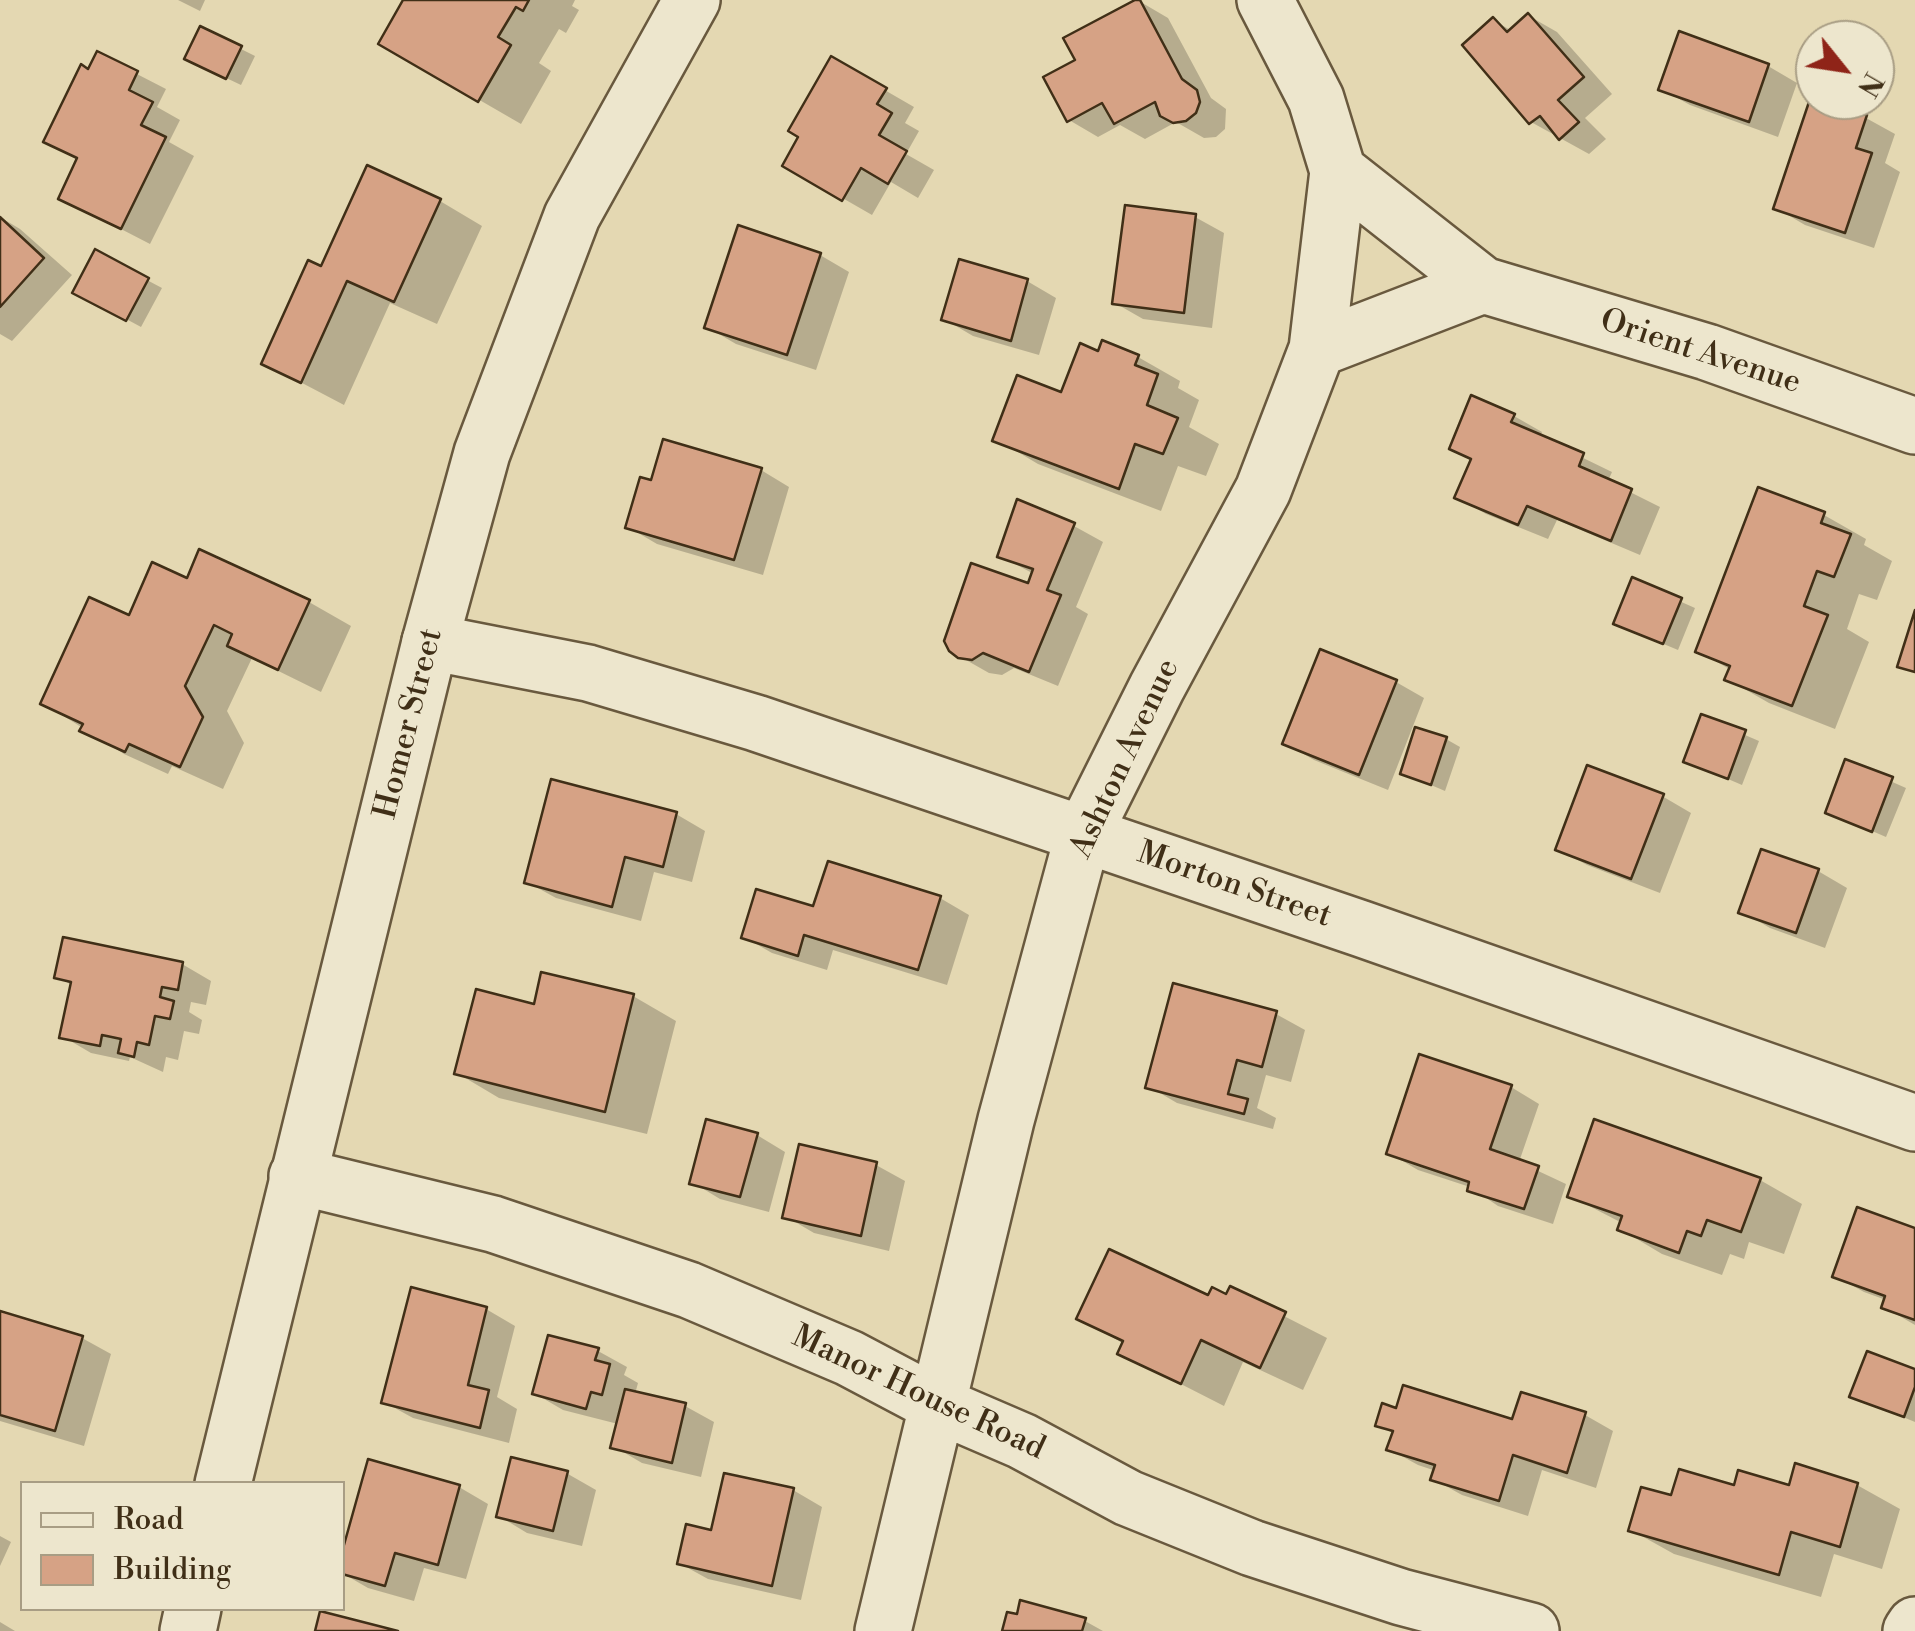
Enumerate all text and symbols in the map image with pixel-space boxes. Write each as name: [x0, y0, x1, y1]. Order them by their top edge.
north arrow: [1795, 20, 1895, 120]
text: N: [1849, 66, 1890, 103]
street label: Orient Avenue: [1595, 302, 1805, 404]
street label: Homer Street: [368, 625, 452, 823]
street label: Ashton Avenue: [1063, 653, 1189, 865]
street label: Morton Street: [1132, 835, 1336, 937]
street label: Manor House Road: [785, 1319, 1051, 1469]
legend: [20, 1481, 345, 1611]
text: Road: [114, 1501, 184, 1539]
text: Building: [114, 1551, 231, 1589]

